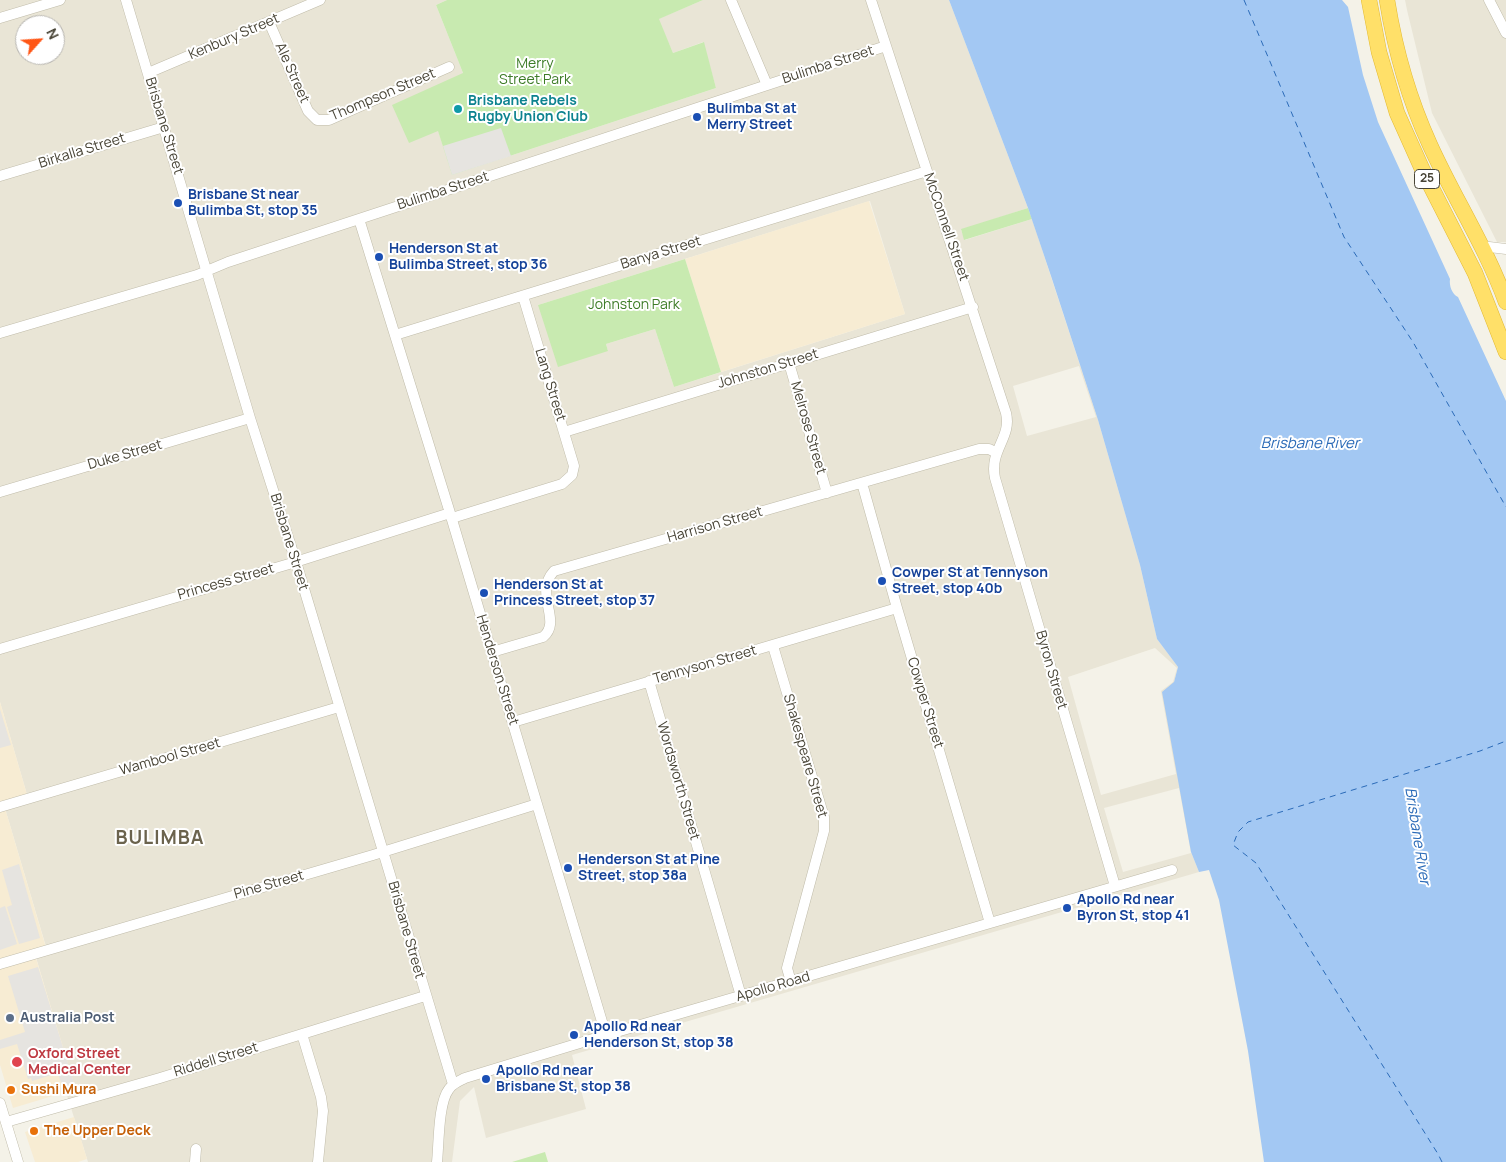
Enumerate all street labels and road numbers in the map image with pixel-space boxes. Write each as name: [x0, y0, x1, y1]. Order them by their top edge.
street label: Kenbury Street: [186, 10, 282, 64]
street label: Ale Street: [271, 40, 313, 106]
street label: Bulimba Street: [780, 42, 876, 88]
street label: Thompson Street: [328, 65, 438, 125]
street label: Brisbane Street: [141, 75, 187, 177]
street label: Birkalla Street: [37, 130, 127, 172]
street label: Bulimba Street: [395, 168, 491, 214]
road number: 25: [1414, 170, 1440, 188]
street label: McConnell Street: [920, 171, 972, 283]
street label: Banya Street: [619, 233, 703, 273]
street label: Lang Street: [531, 346, 569, 424]
street label: Johnston Street: [716, 346, 820, 392]
street label: Melrose Street: [787, 380, 829, 476]
street label: Duke Street: [86, 436, 164, 474]
street label: Brisbane Street: [266, 491, 312, 593]
street label: Harrison Street: [665, 503, 765, 547]
street label: Princess Street: [176, 560, 276, 604]
street label: Henderson Street: [472, 613, 522, 727]
street label: Byron Street: [1032, 629, 1070, 711]
street label: Tennyson Street: [651, 642, 759, 688]
street label: Cowper Street: [903, 656, 947, 750]
street label: Shakespeare Street: [779, 692, 831, 820]
street label: Wordsworth Street: [653, 720, 703, 842]
street label: Wambool Street: [118, 735, 222, 779]
street label: Pine Street: [232, 867, 306, 903]
street label: Brisbane Street: [384, 879, 428, 981]
street label: Apollo Road: [734, 968, 812, 1006]
street label: Riddell Street: [172, 1039, 260, 1081]

